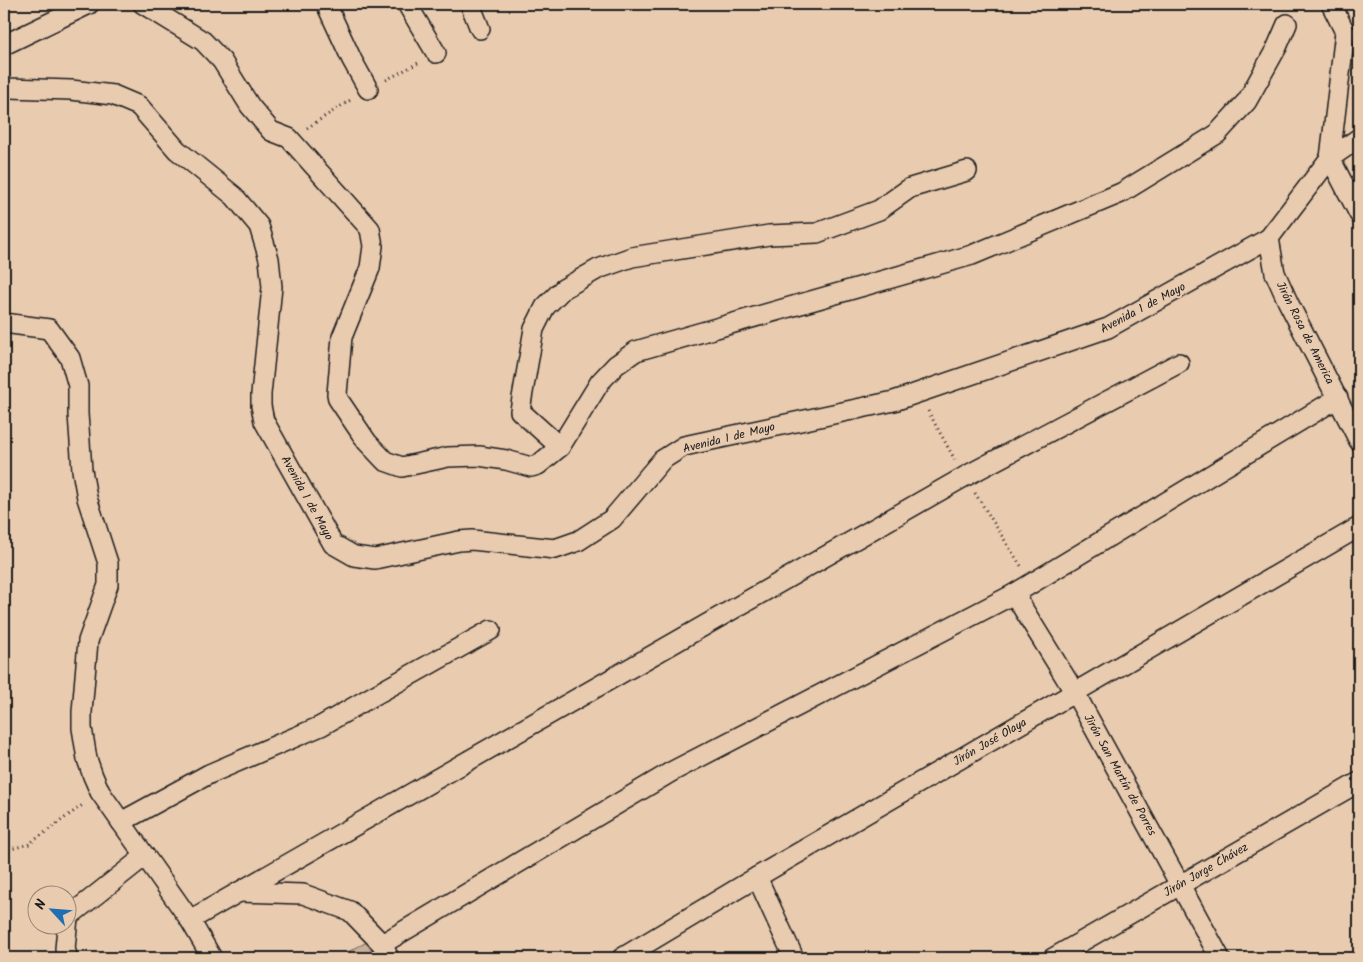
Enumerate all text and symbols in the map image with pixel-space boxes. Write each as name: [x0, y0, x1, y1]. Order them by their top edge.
street label: Avenida 1 de Mayo: [1097, 277, 1189, 339]
street label: Jirón Rosa de America: [1271, 278, 1339, 388]
street label: Avenida 1 de Mayo: [681, 417, 777, 459]
street label: Avenida 1 de Mayo: [276, 452, 338, 544]
street label: Jirón San Martín de Porres: [1079, 711, 1161, 839]
street label: Jirón José Olaya: [950, 713, 1031, 771]
street label: Jirón Jorge Chávez: [1160, 838, 1252, 902]
north arrow: [28, 884, 78, 934]
text: N: [29, 896, 53, 914]

